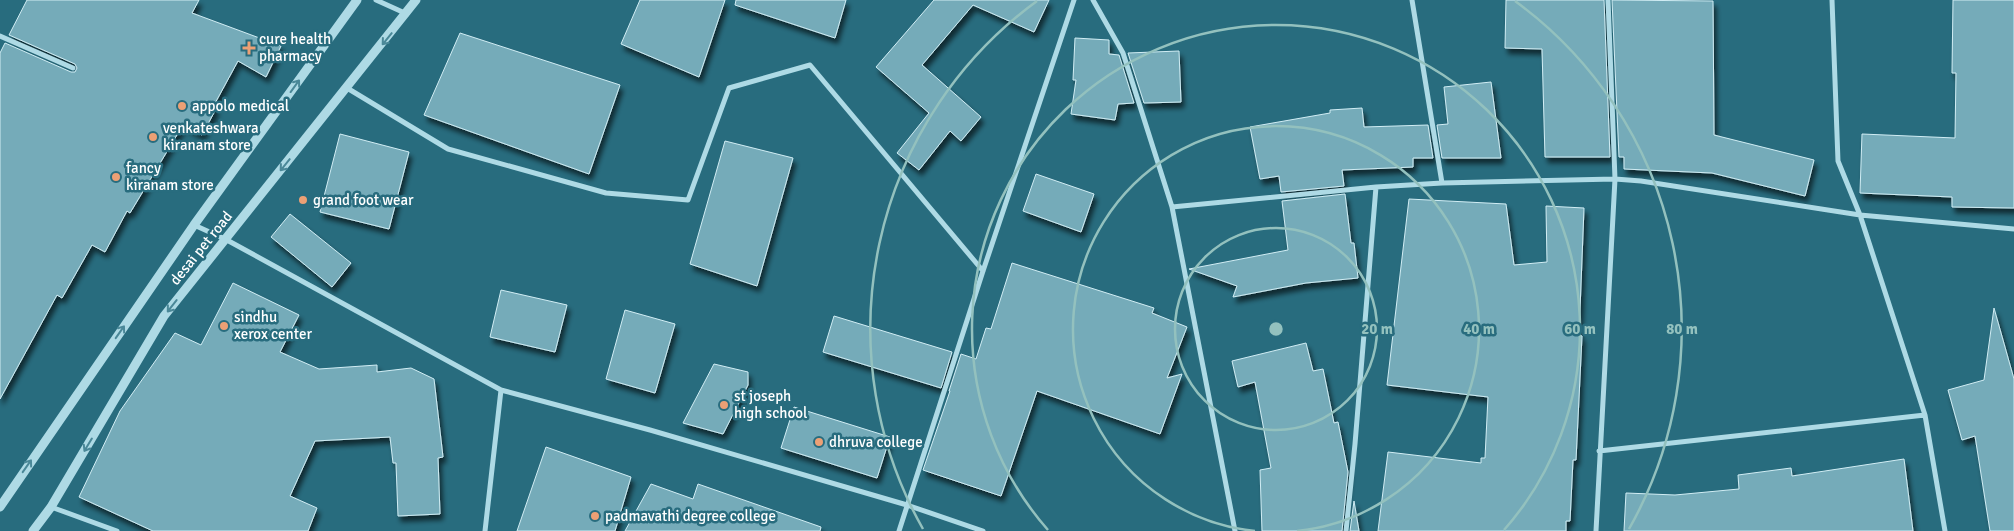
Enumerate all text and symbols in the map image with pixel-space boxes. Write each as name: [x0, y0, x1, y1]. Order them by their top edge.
place label: cure health pharmacy: [259, 30, 331, 65]
one-way arrow: [381, 32, 392, 45]
marker: cure health pharmacy: [243, 42, 255, 54]
one-way arrow: [290, 79, 300, 93]
place label: appolo medical: [192, 97, 289, 115]
marker: appolo medical: [176, 100, 188, 112]
place label: venkateshwara kiranam store: [163, 119, 259, 154]
marker: venkateshwara kiranam store: [147, 131, 159, 143]
one-way arrow: [279, 158, 290, 171]
place label: fancy kiranam store: [126, 159, 214, 194]
marker: fancy kiranam store: [110, 171, 122, 183]
place label: grand foot wear: [313, 191, 414, 209]
marker: grand foot wear: [297, 194, 309, 206]
street label: desai pet road: [166, 208, 236, 288]
one-way arrow: [167, 299, 177, 313]
place label: sindhu xerox center: [234, 308, 312, 343]
marker: sindhu xerox center: [218, 320, 230, 332]
centre of rings: [1267, 320, 1285, 338]
text: 20 m: [1361, 320, 1393, 338]
text: 40 m: [1463, 320, 1495, 338]
text: 60 m: [1564, 320, 1596, 338]
text: 80 m: [1666, 320, 1698, 338]
one-way arrow: [115, 326, 125, 340]
place label: st joseph high school: [734, 387, 807, 422]
marker: st joseph high school: [718, 399, 730, 411]
place label: dhruva college: [829, 433, 923, 451]
marker: dhruva college: [813, 436, 825, 448]
one-way arrow: [82, 437, 92, 451]
one-way arrow: [22, 459, 32, 473]
place label: padmavathi degree college: [605, 507, 776, 525]
marker: padmavathi degree college: [589, 510, 601, 522]

